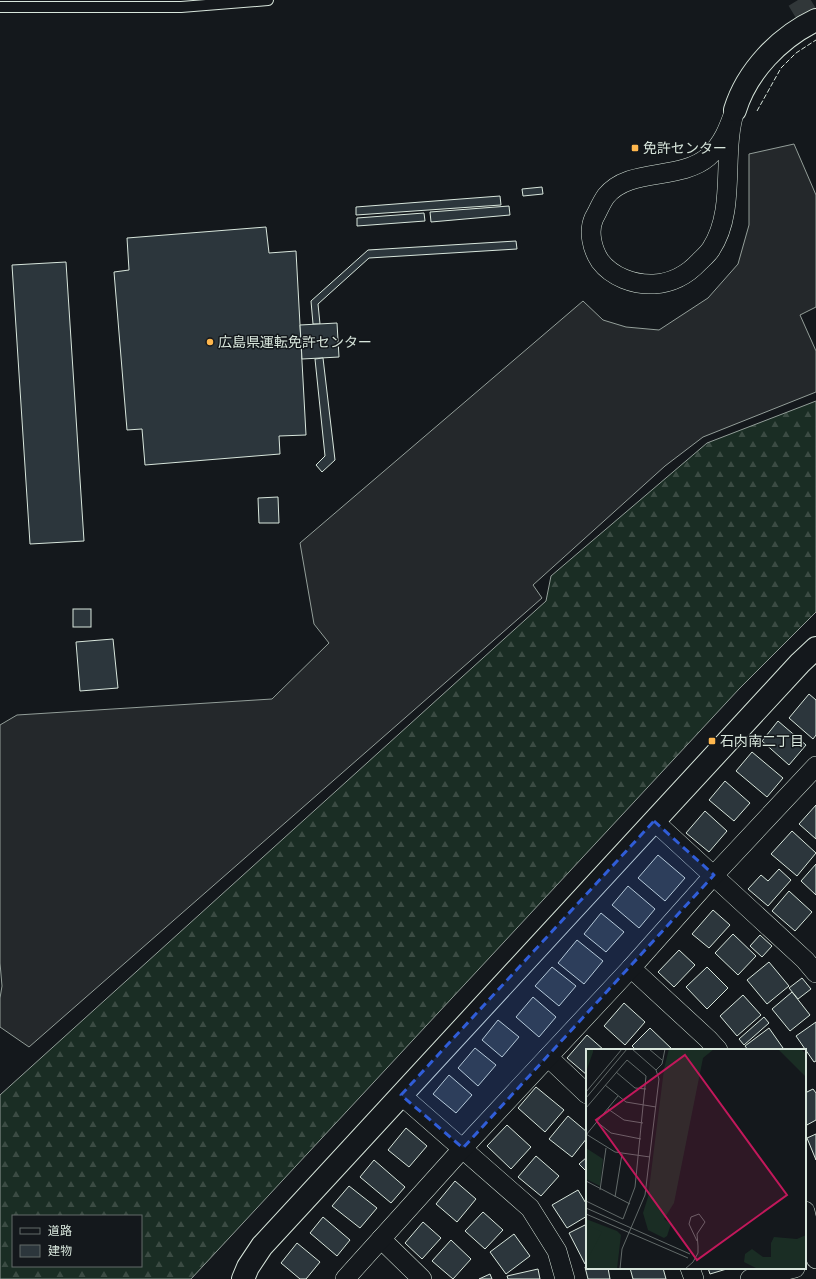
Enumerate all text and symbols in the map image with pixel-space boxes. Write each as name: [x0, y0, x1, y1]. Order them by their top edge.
place label: 免許センター: [643, 140, 727, 156]
marker: 免許センター: [630, 143, 640, 153]
place label: 広島県運転免許センター: [218, 334, 372, 350]
marker: 広島県運転免許センター: [205, 337, 215, 347]
place label: 石内南二丁目: [720, 733, 804, 749]
marker: 石内南二丁目: [707, 736, 717, 746]
inset map: [586, 1049, 806, 1269]
legend: [12, 1215, 142, 1267]
text: 道路: [48, 1224, 72, 1238]
text: 建物: [48, 1244, 72, 1258]

